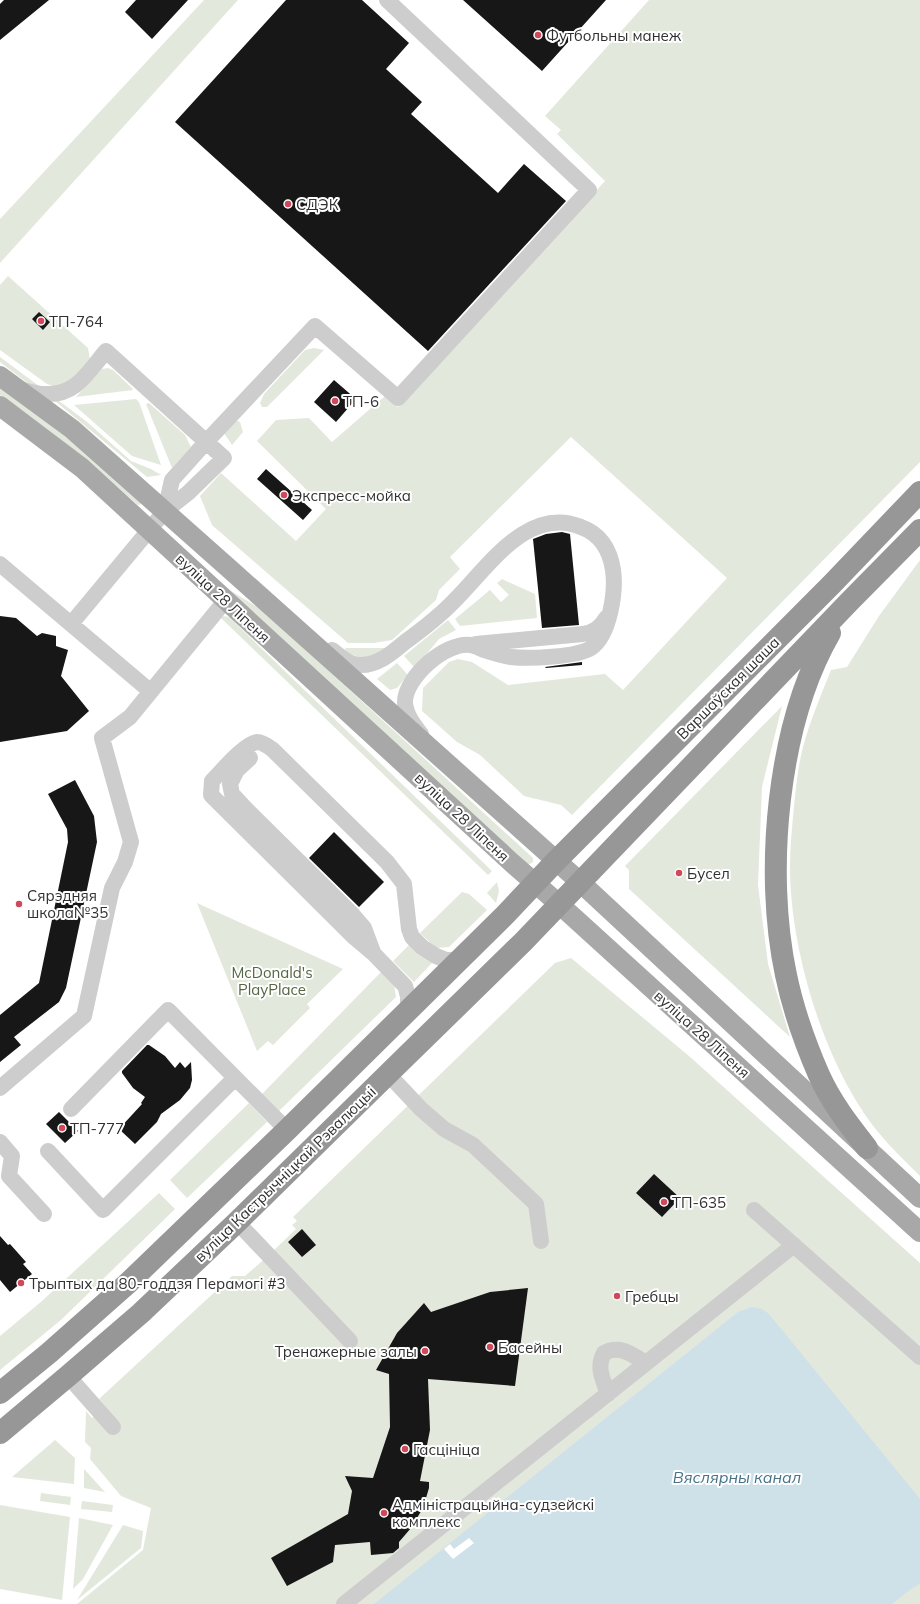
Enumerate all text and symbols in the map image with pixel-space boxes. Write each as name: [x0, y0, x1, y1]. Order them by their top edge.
place label: Футбольны манеж: [546, 26, 682, 45]
marker: Футбольны манеж: [533, 30, 543, 40]
place label: СДЭК: [296, 195, 339, 214]
marker: СДЭК: [283, 199, 293, 209]
place label: ТП-764: [49, 312, 103, 331]
marker: ТП-764: [36, 316, 46, 326]
place label: ТП-6: [343, 392, 379, 411]
marker: ТП-6: [330, 396, 340, 406]
place label: Экспресс-мойка: [292, 486, 411, 505]
marker: Экспресс-мойка: [279, 490, 289, 500]
street label: вуліца 28 Ліпеня: [172, 549, 274, 647]
street label: Варшаўская шаша: [673, 633, 783, 743]
street label: вуліца 28 Ліпеня: [411, 768, 513, 866]
place label: Бусел: [687, 864, 730, 883]
marker: Бусел: [674, 868, 684, 878]
place label: Сярэдняя школа№35: [27, 886, 108, 922]
marker: Сярэдняя школа№35: [14, 899, 24, 909]
park label: McDonald's PlayPlace: [231, 963, 313, 999]
street label: вуліца 28 Ліпеня: [650, 986, 754, 1082]
street label: вуліца Кастрычніцкай Рэвалюцыі: [190, 1082, 380, 1266]
place label: ТП-777: [70, 1119, 124, 1138]
marker: ТП-777: [57, 1123, 67, 1133]
place label: ТП-635: [672, 1193, 726, 1212]
marker: ТП-635: [659, 1197, 669, 1207]
place label: Трыптых да 80-годдзя Перамогі #3: [29, 1274, 285, 1293]
marker: Трыптых да 80-годдзя Перамогі #3: [16, 1278, 26, 1288]
place label: Гребцы: [625, 1287, 679, 1306]
marker: Гребцы: [612, 1291, 622, 1301]
place label: Басейны: [498, 1338, 562, 1357]
place label: Тренажерные залы: [275, 1342, 417, 1361]
marker: Басейны: [485, 1342, 495, 1352]
marker: Тренажерные залы: [420, 1346, 430, 1356]
place label: Гасцініца: [413, 1440, 480, 1459]
marker: Гасцініца: [400, 1444, 410, 1454]
water label: Вяслярны канал: [673, 1467, 801, 1487]
place label: Адміністрацыйна-судзейскі комплекс: [392, 1495, 594, 1531]
marker: Адміністрацыйна-судзейскі комплекс: [379, 1508, 389, 1518]

